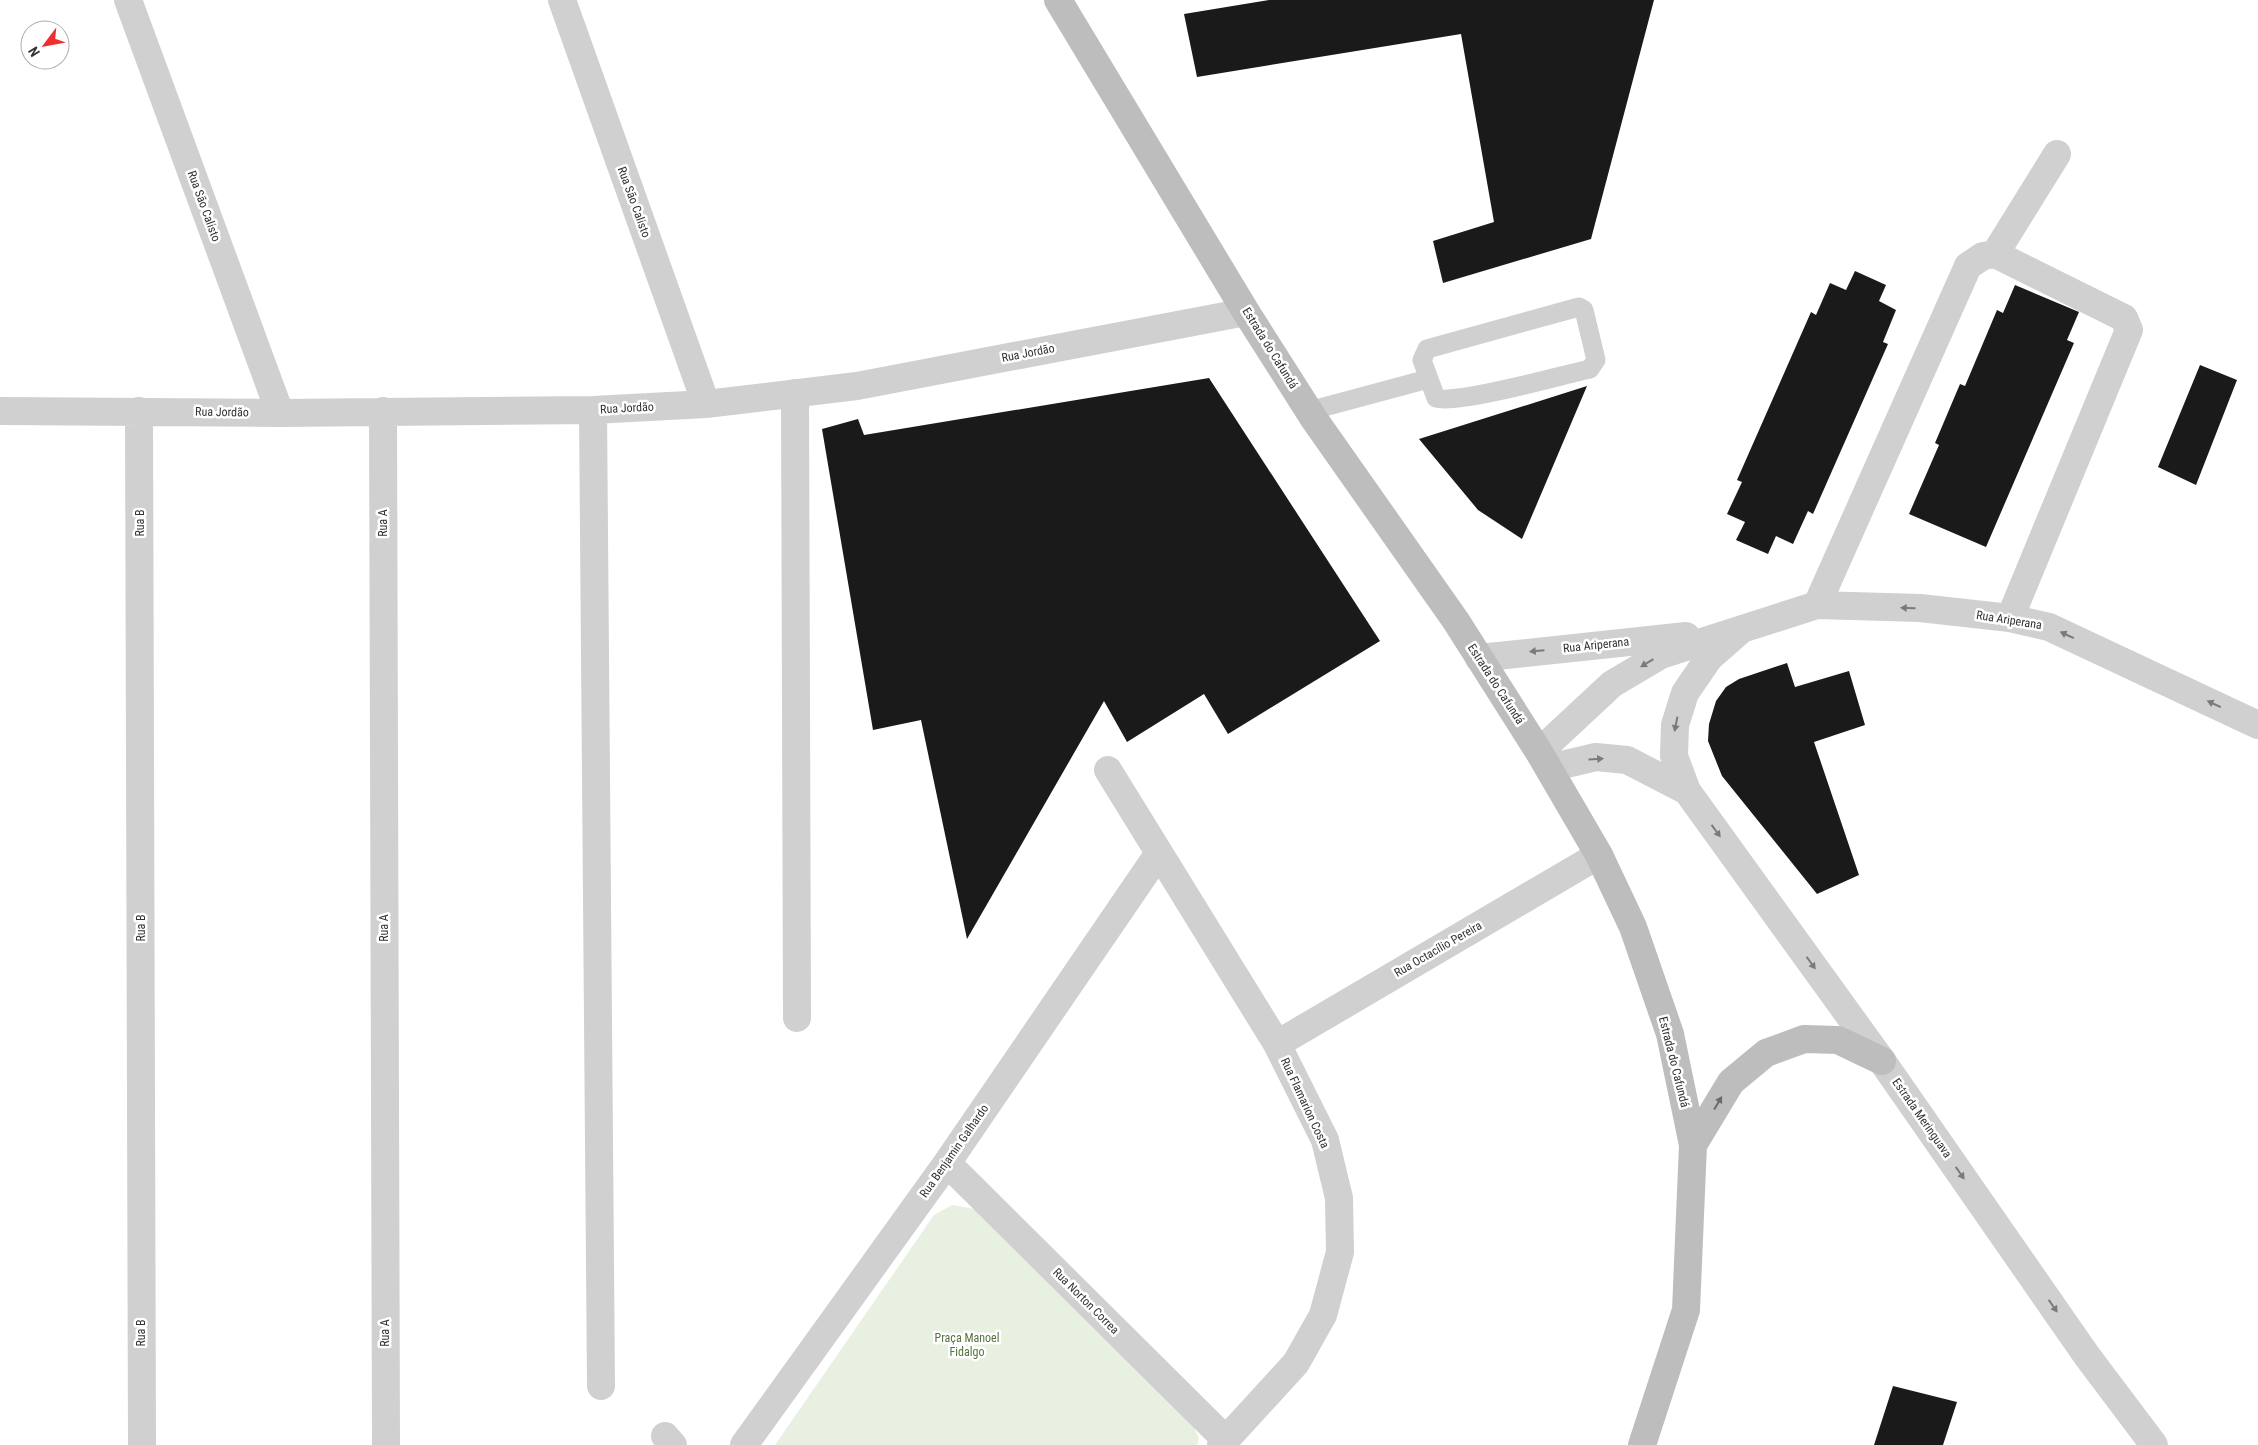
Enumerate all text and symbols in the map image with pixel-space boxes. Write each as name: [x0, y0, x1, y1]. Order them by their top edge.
north arrow: [20, 20, 70, 70]
text: N: [25, 44, 43, 60]
street label: Rua São Calisto: [615, 165, 653, 239]
street label: Rua São Calisto: [185, 169, 223, 243]
street label: Estrada do Cafundá: [1239, 305, 1301, 391]
street label: Rua Jordão: [1000, 341, 1056, 365]
street label: Rua Jordão: [600, 400, 654, 416]
street label: Rua Jordão: [195, 405, 249, 419]
street label: Rua B: [133, 509, 147, 537]
street label: Rua A: [376, 509, 390, 537]
one-way arrow: [1899, 604, 1915, 612]
street label: Rua Ariperana: [1975, 608, 2043, 632]
one-way arrow: [2060, 631, 2074, 639]
street label: Rua Ariperana: [1562, 635, 1630, 655]
street label: Estrada do Cafundá: [1465, 641, 1527, 727]
one-way arrow: [1529, 648, 1545, 656]
one-way arrow: [1641, 658, 1654, 667]
one-way arrow: [2207, 700, 2221, 708]
one-way arrow: [1672, 717, 1680, 733]
one-way arrow: [1588, 754, 1604, 762]
one-way arrow: [1711, 824, 1721, 838]
street label: Rua B: [134, 914, 148, 942]
street label: Rua A: [377, 914, 391, 942]
street label: Rua Octacílio Pereira: [1392, 918, 1484, 980]
one-way arrow: [1806, 956, 1816, 969]
street label: Estrada do Cafundá: [1656, 1015, 1692, 1109]
street label: Rua Flamarion Costa: [1278, 1055, 1332, 1151]
street label: Estrada Meringuava: [1889, 1076, 1955, 1161]
one-way arrow: [1714, 1097, 1723, 1110]
street label: Rua Benjamin Galhardo: [917, 1102, 991, 1200]
one-way arrow: [1955, 1166, 1965, 1180]
street label: Rua Norton Correa: [1050, 1265, 1122, 1337]
one-way arrow: [2048, 1299, 2058, 1313]
street label: Rua B: [134, 1319, 148, 1347]
street label: Rua A: [378, 1319, 392, 1347]
park label: Praça Manoel Fidalgo: [935, 1331, 999, 1359]

